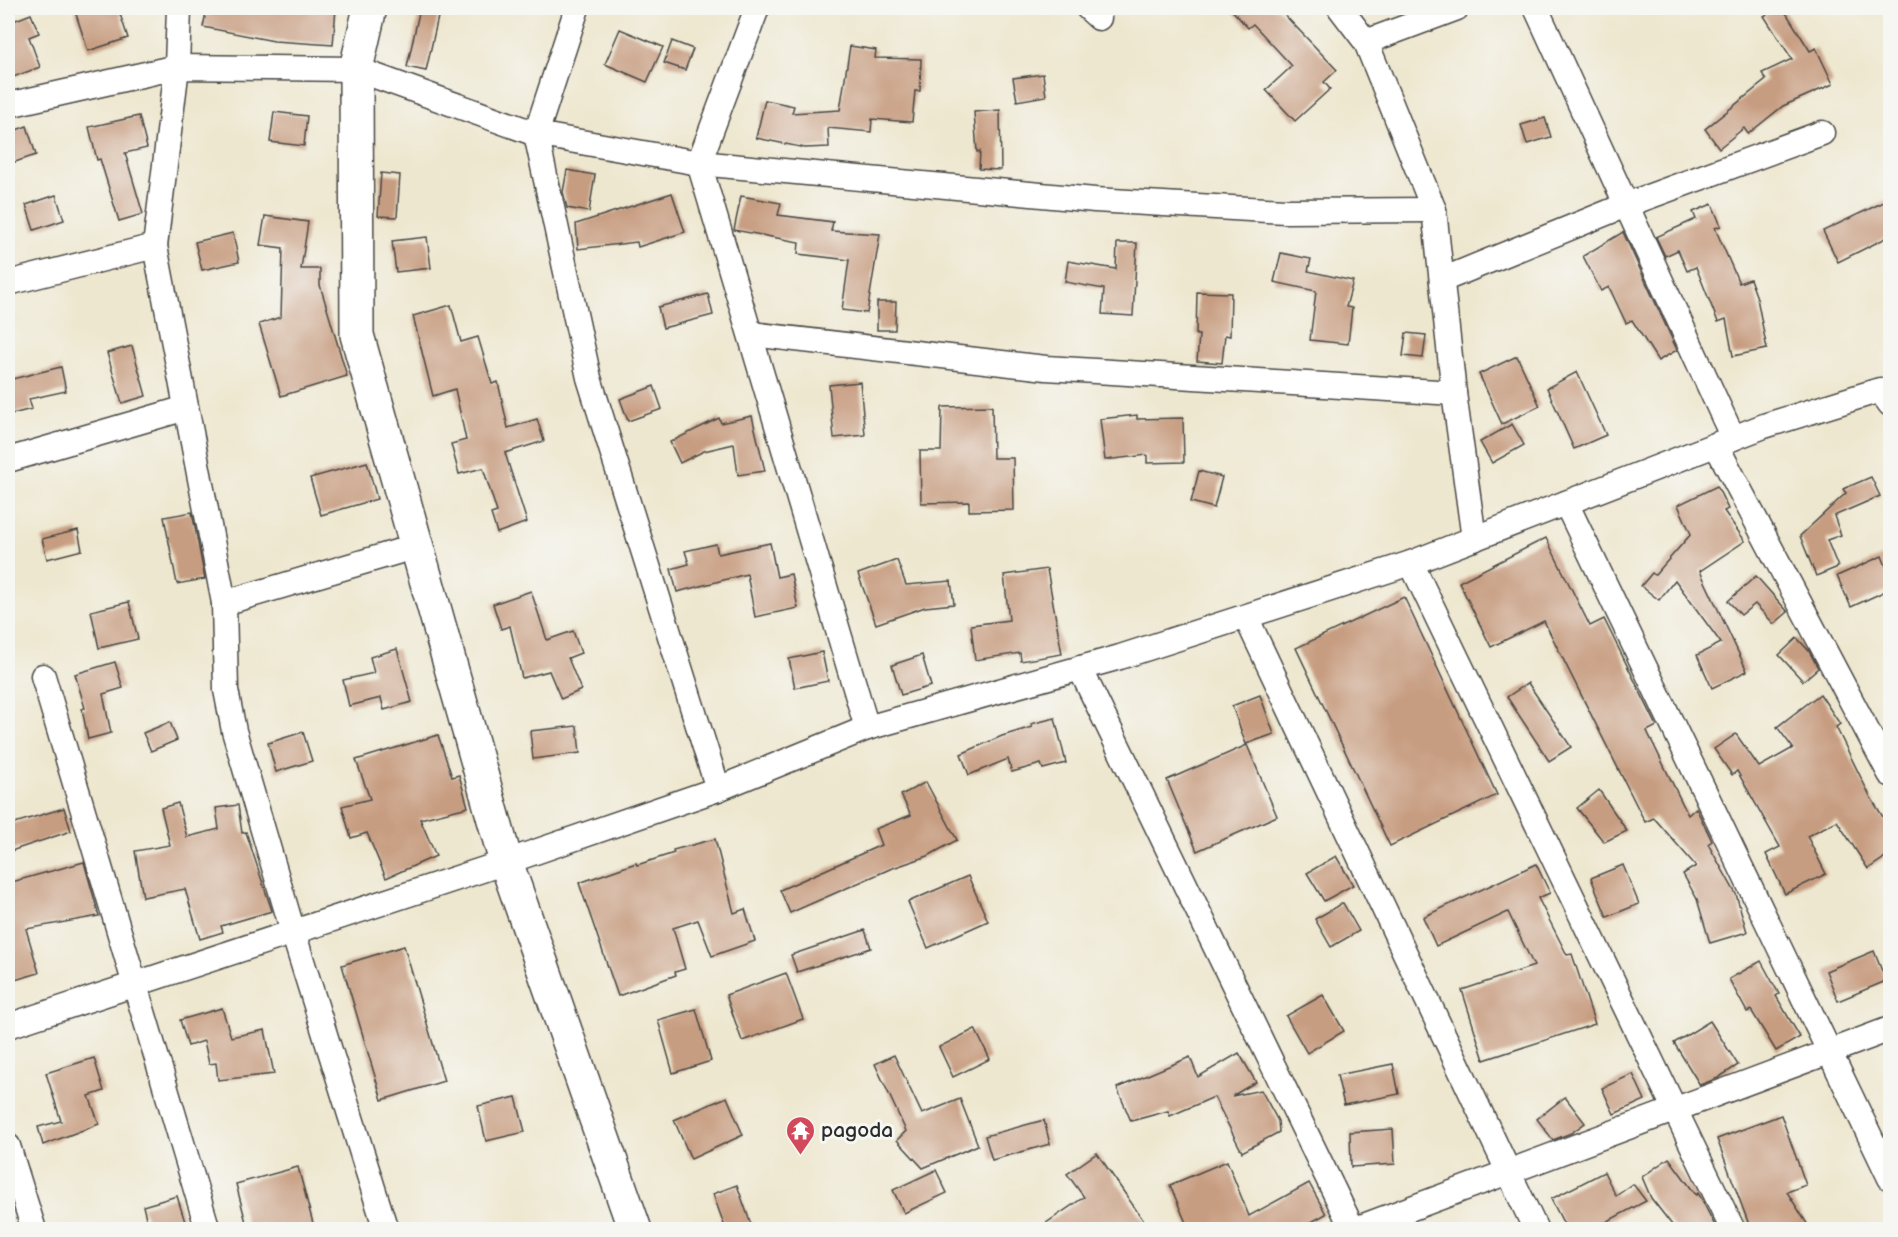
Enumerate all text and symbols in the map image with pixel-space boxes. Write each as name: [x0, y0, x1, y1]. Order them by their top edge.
temple icon: pagoda: [784, 1114, 816, 1156]
place label: pagoda: [821, 1118, 893, 1143]

